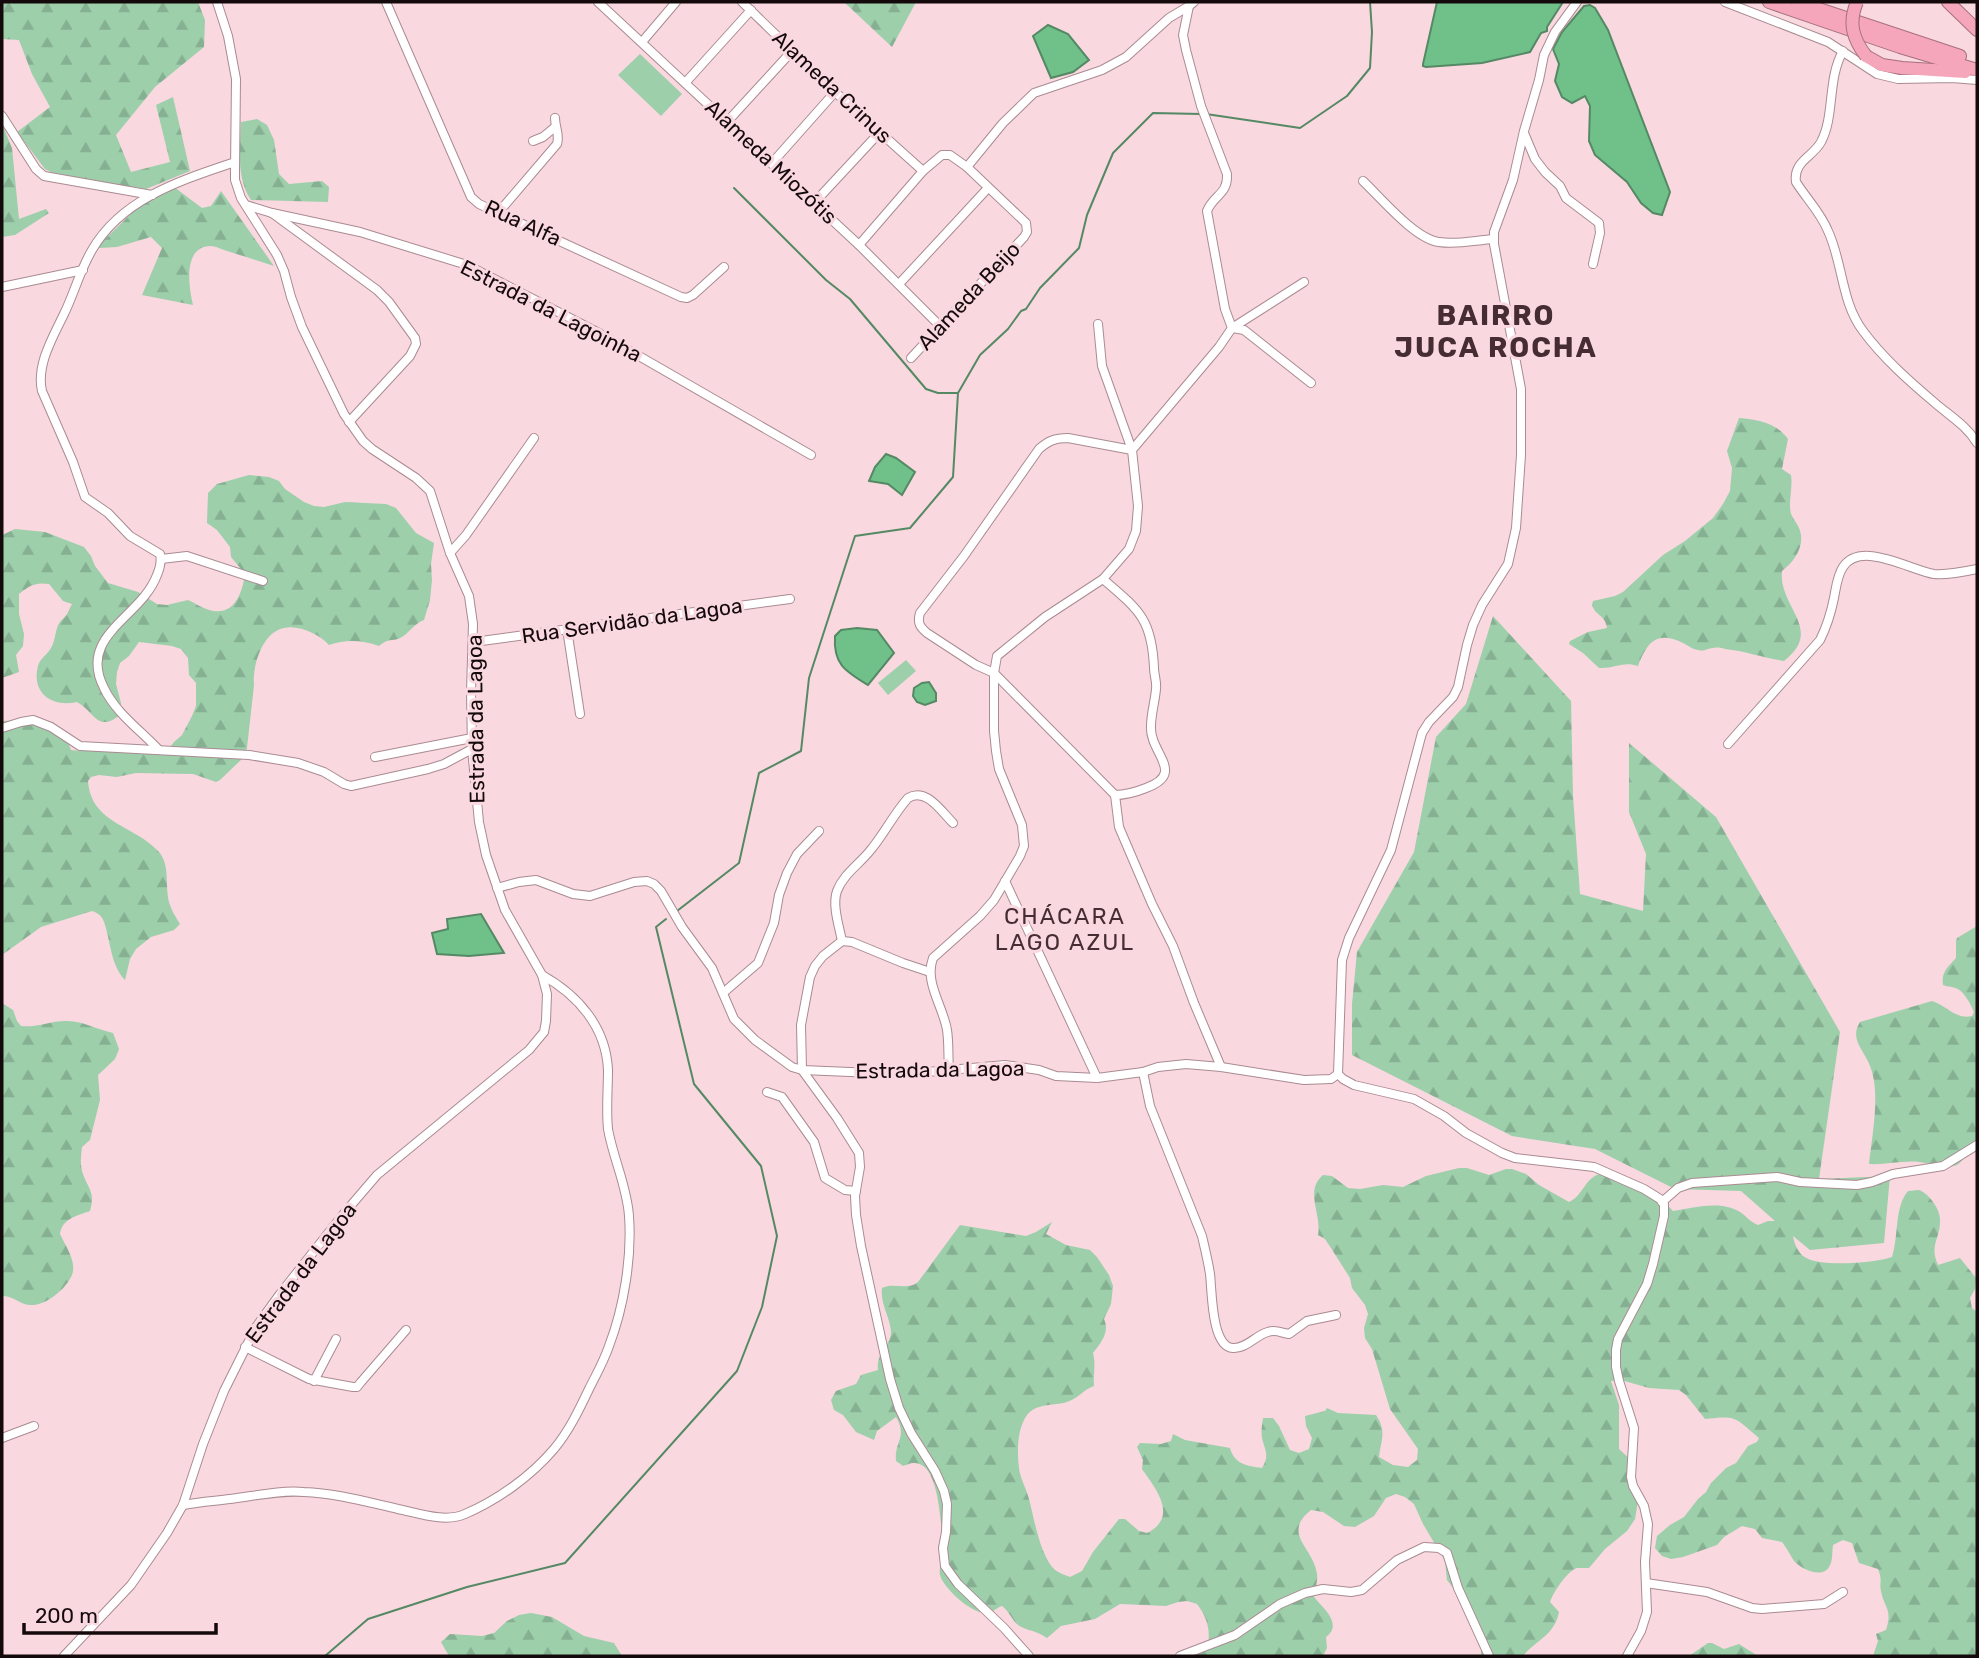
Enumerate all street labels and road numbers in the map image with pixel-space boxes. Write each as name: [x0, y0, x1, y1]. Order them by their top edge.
street label: Alameda Crinus: [768, 25, 897, 148]
street label: Alameda Miozótis: [700, 94, 842, 229]
street label: Rua Alfa: [481, 194, 565, 251]
street label: Alameda Beijo: [912, 236, 1025, 355]
street label: Estrada da Lagoinha: [457, 254, 646, 367]
street label: Rua Servidão da Lagoa: [520, 593, 744, 648]
street label: Estrada da Lagoa: [462, 634, 489, 804]
street label: Estrada da Lagoa: [855, 1056, 1025, 1083]
street label: Estrada da Lagoa: [240, 1198, 361, 1348]

